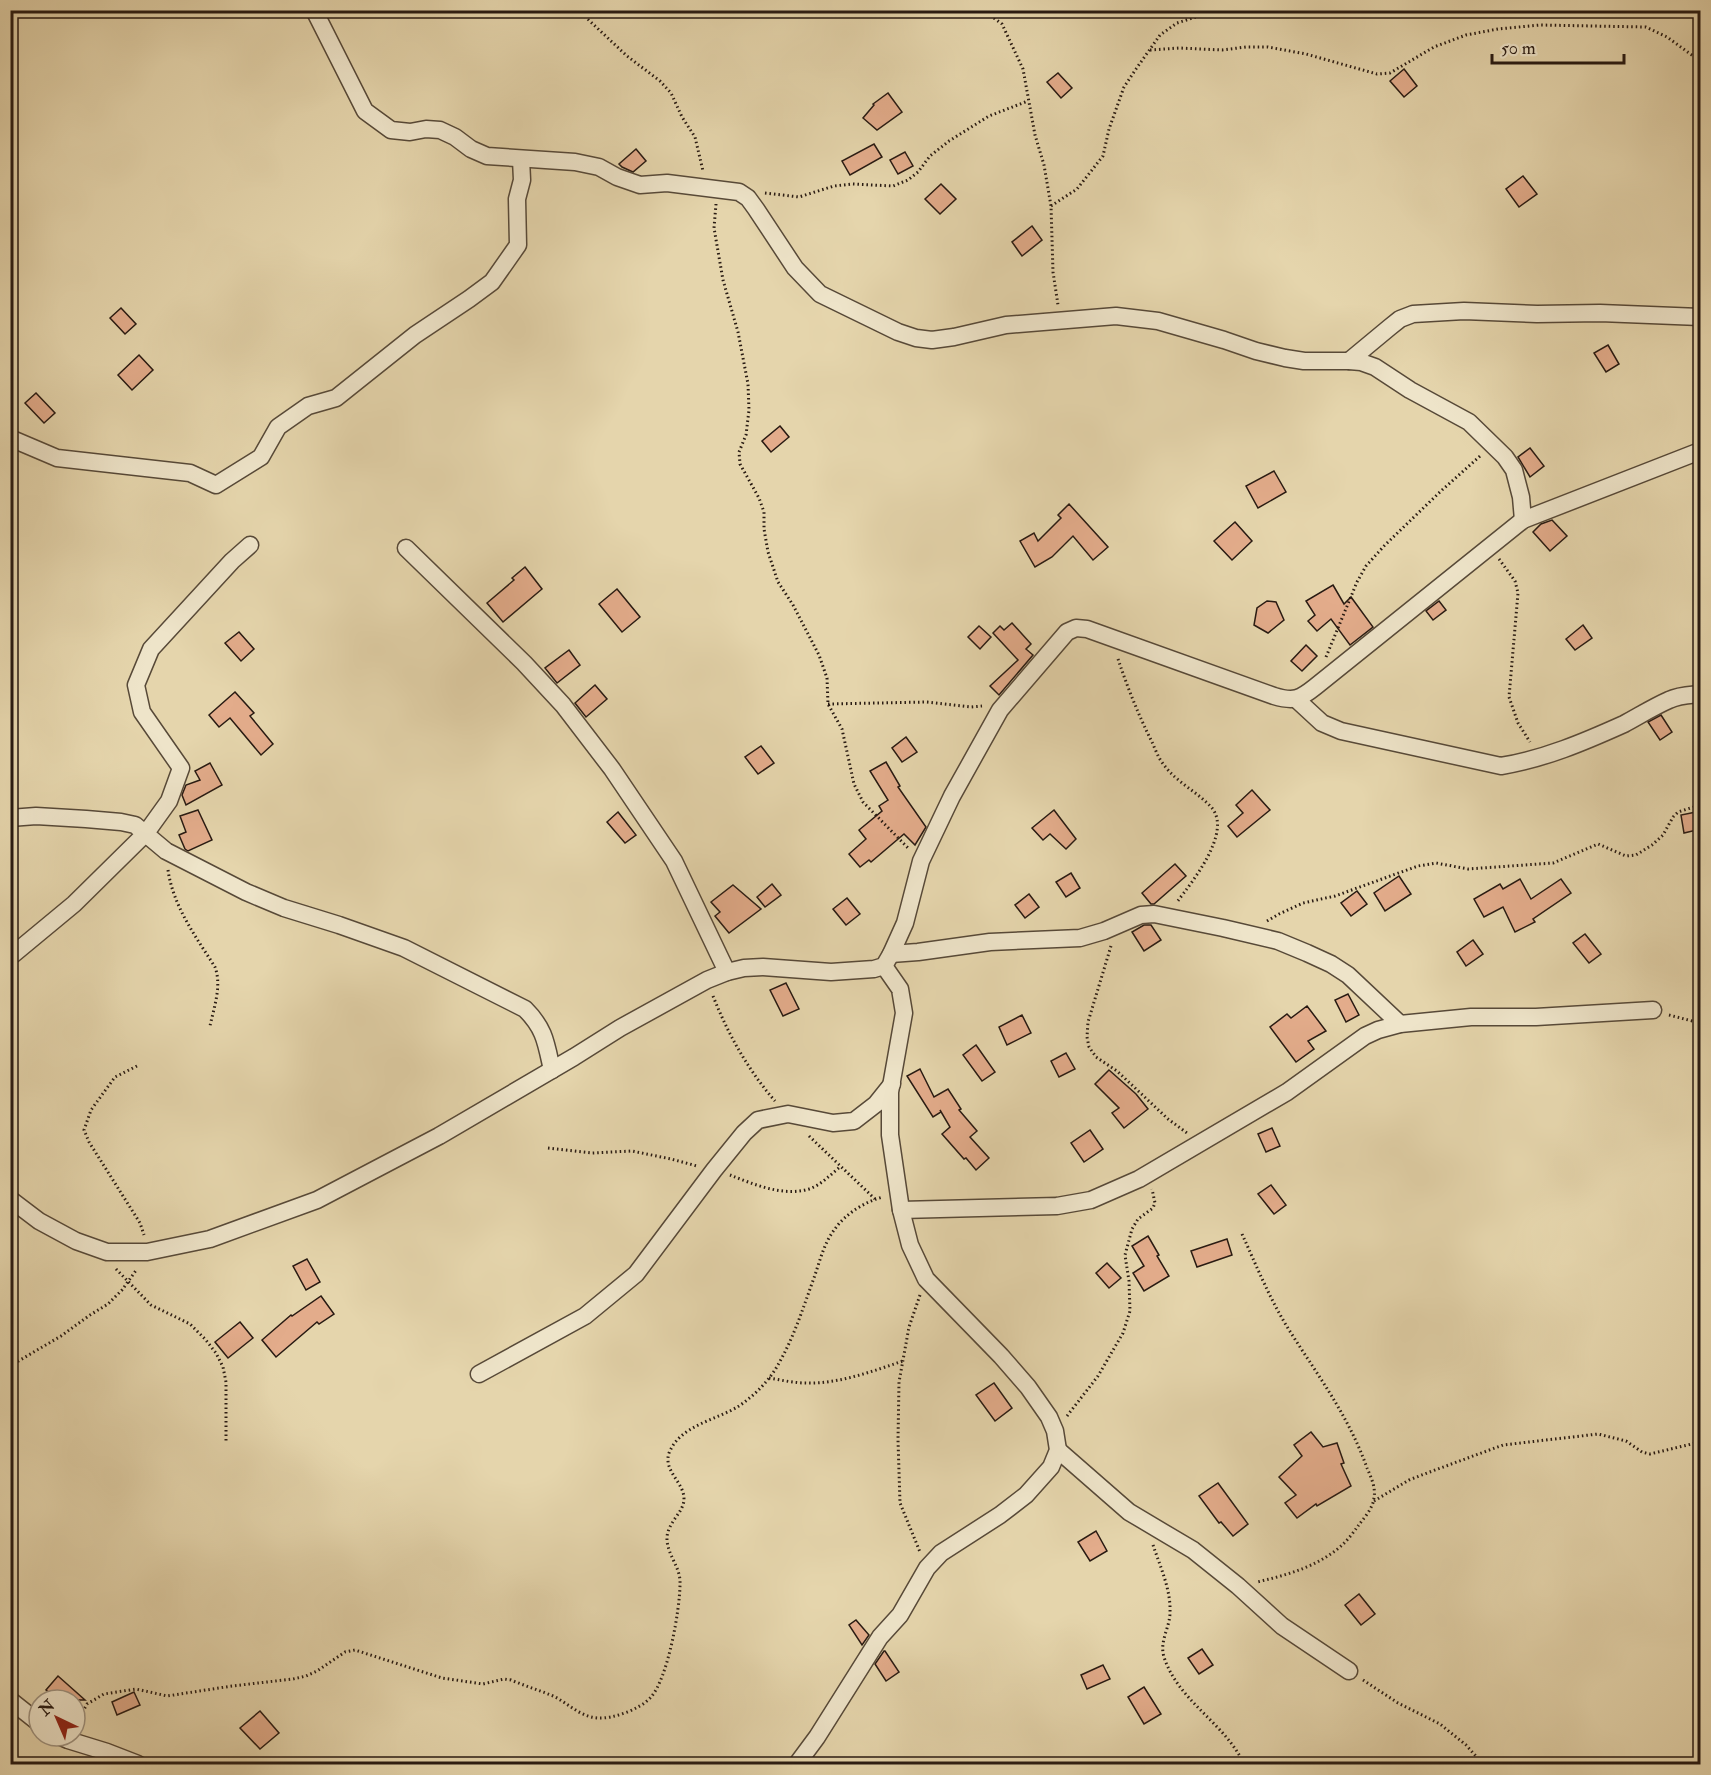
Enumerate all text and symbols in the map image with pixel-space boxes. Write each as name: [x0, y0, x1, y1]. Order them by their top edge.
scale bar: [1492, 27, 1624, 65]
text: 50 m: [1501, 37, 1536, 60]
north arrow: [27, 1688, 87, 1748]
text: N: [34, 1695, 60, 1721]

